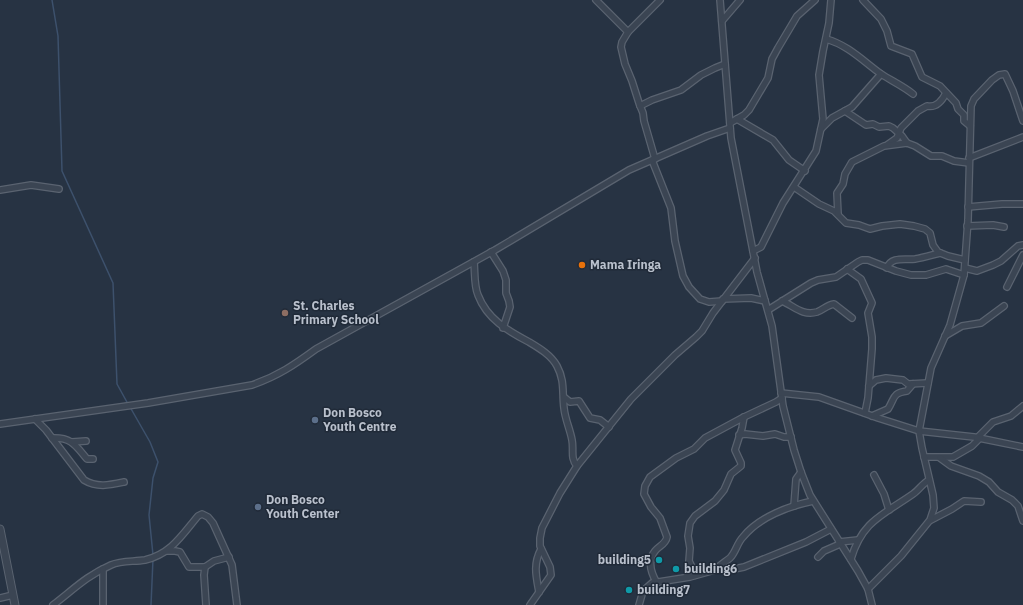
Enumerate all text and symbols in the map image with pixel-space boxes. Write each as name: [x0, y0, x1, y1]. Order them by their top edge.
place label: Mama Iringa: [590, 257, 661, 272]
marker: Mama Iringa: [577, 260, 587, 270]
place label: St. Charles Primary School: [293, 298, 379, 327]
marker: St. Charles Primary School: [280, 308, 290, 318]
place label: Don Bosco Youth Centre: [323, 405, 397, 434]
marker: Don Bosco Youth Centre: [310, 415, 320, 425]
place label: Don Bosco Youth Center: [266, 492, 340, 521]
marker: Don Bosco Youth Center: [253, 502, 263, 512]
place label: building5: [598, 552, 651, 567]
marker: building5: [654, 555, 664, 565]
place label: building6: [684, 561, 737, 576]
marker: building6: [671, 564, 681, 574]
place label: building7: [637, 582, 690, 597]
marker: building7: [624, 585, 634, 595]

